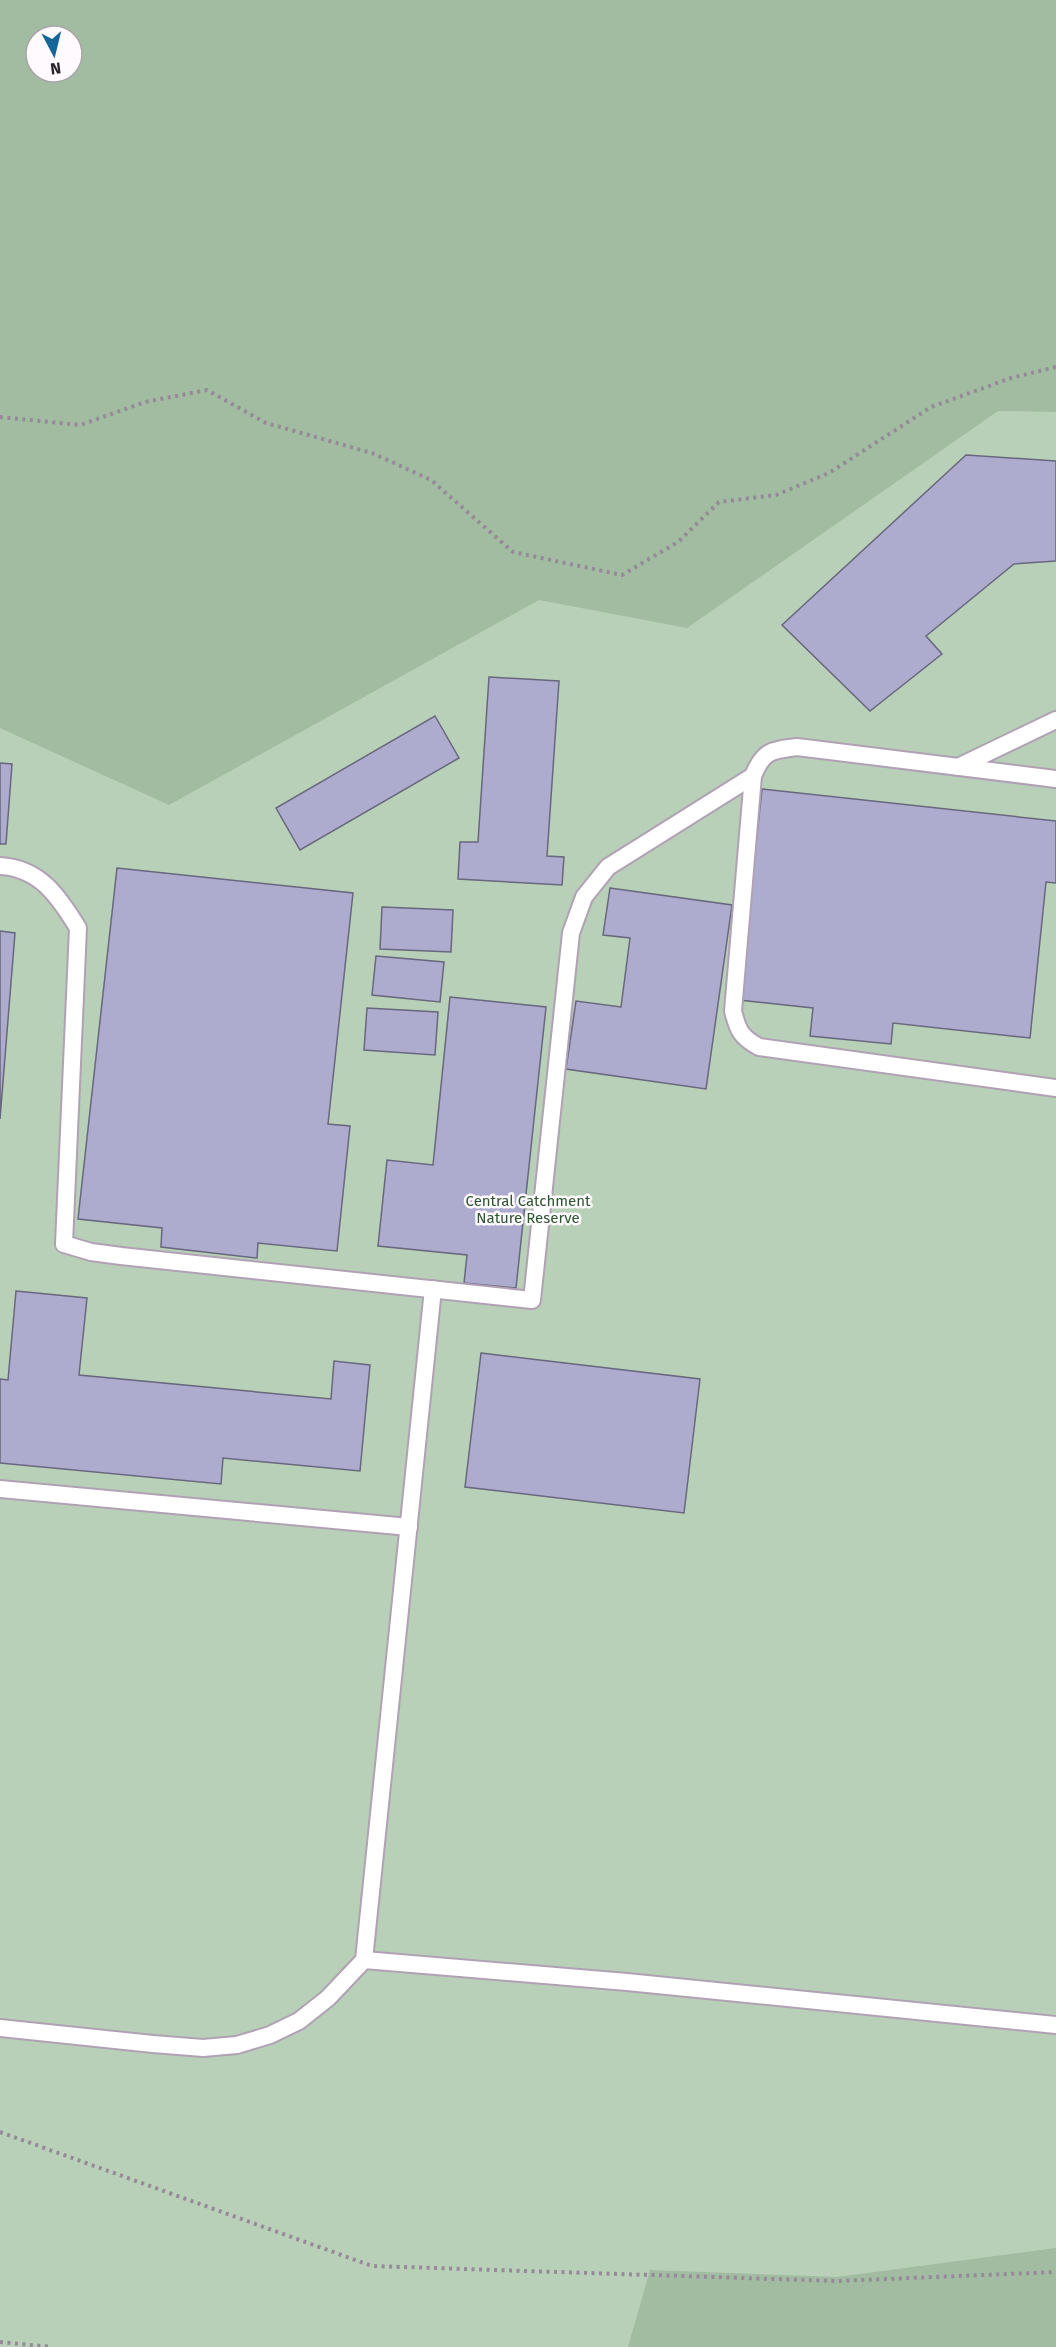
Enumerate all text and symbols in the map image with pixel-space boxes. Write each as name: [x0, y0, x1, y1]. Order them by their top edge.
north arrow: [24, 24, 84, 84]
text: N: [49, 58, 62, 78]
park label: Central Catchment Nature Reserve: [466, 1192, 591, 1227]

